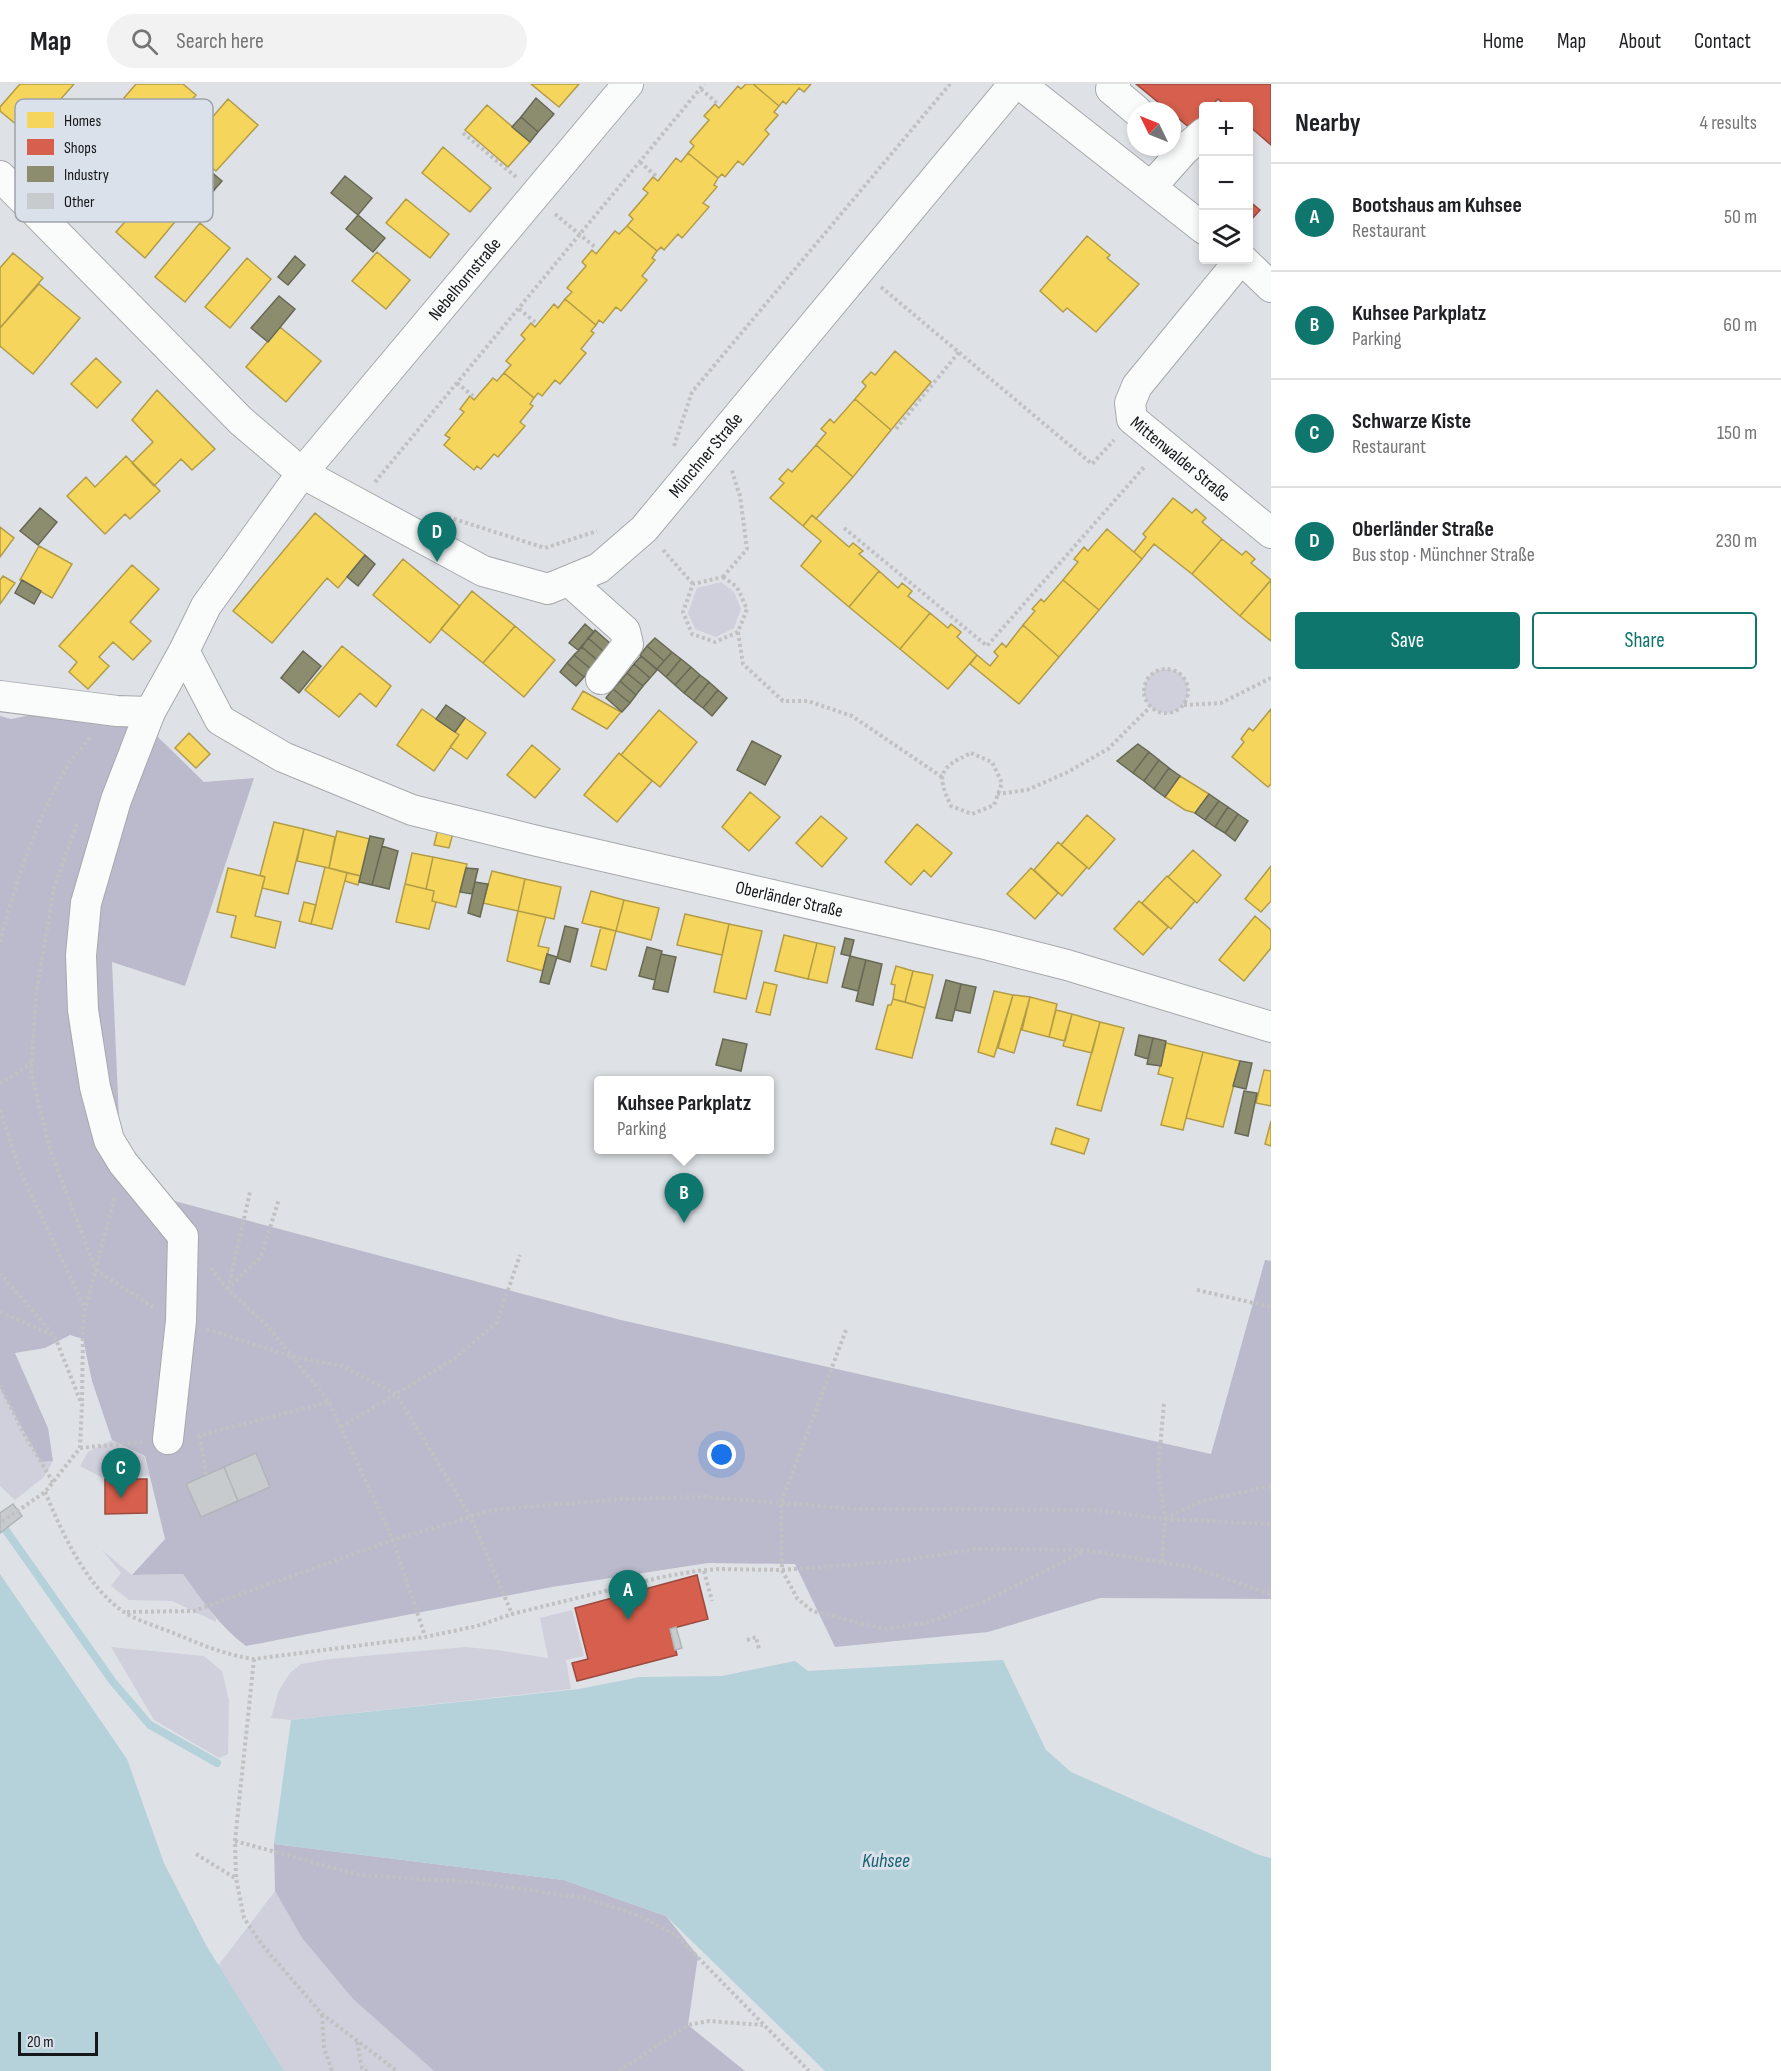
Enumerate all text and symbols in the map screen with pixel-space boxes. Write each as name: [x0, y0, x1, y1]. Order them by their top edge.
search box: [107, 14, 527, 68]
text: Map: [30, 25, 71, 58]
icon: search: [128, 25, 161, 58]
text: Search here: [176, 28, 264, 55]
text: Home: [1483, 29, 1524, 54]
text: Map: [1557, 29, 1586, 54]
text: About: [1619, 29, 1661, 54]
text: Contact: [1694, 29, 1751, 54]
legend: [15, 99, 213, 222]
north arrow: [1127, 102, 1181, 156]
map controls: [1199, 102, 1253, 264]
button: +: [1199, 102, 1253, 156]
text: Nearby: [1295, 108, 1361, 139]
text: 4 results: [1700, 111, 1757, 135]
text: Homes: [64, 112, 101, 131]
text: Shops: [64, 139, 97, 158]
button: −: [1199, 156, 1253, 210]
text: Industry: [64, 166, 109, 185]
text: Bootshaus am Kuhsee: [1352, 192, 1522, 219]
text: Other: [64, 193, 95, 212]
text: A: [1310, 205, 1319, 229]
text: 50 m: [1724, 205, 1757, 229]
button: layers: [1199, 210, 1253, 264]
text: Restaurant: [1352, 219, 1426, 243]
street label: Nebelhornstraße: [424, 234, 506, 325]
text: Kuhsee Parkplatz: [1352, 300, 1486, 327]
text: B: [1310, 313, 1319, 337]
text: 60 m: [1723, 313, 1757, 337]
text: Parking: [1352, 327, 1402, 351]
text: Schwarze Kiste: [1352, 408, 1471, 435]
street label: Münchner Straße: [665, 409, 747, 502]
street label: Mittenwalder Straße: [1126, 412, 1234, 506]
text: C: [1309, 421, 1320, 445]
text: 150 m: [1717, 421, 1757, 445]
text: Restaurant: [1352, 435, 1426, 459]
pin: D: [418, 512, 456, 562]
text: Oberländer Straße: [1352, 516, 1494, 543]
text: D: [1309, 529, 1320, 553]
text: 230 m: [1715, 529, 1757, 553]
text: Bus stop · Münchner Straße: [1352, 543, 1535, 567]
button: Save: [1295, 612, 1520, 669]
button: Share: [1532, 612, 1757, 669]
street label: Oberländer Straße: [733, 877, 845, 922]
popup: [594, 1076, 774, 1154]
text: Kuhsee Parkplatz: [617, 1090, 751, 1117]
text: Parking: [617, 1117, 666, 1141]
pin: B: [664, 1174, 704, 1223]
your location: [707, 1440, 736, 1469]
pin: C: [102, 1448, 140, 1498]
pin: A: [608, 1570, 648, 1620]
water label: Kuhsee: [862, 1849, 910, 1873]
scale bar: [18, 2029, 98, 2056]
text: 20 m: [27, 2033, 54, 2052]

